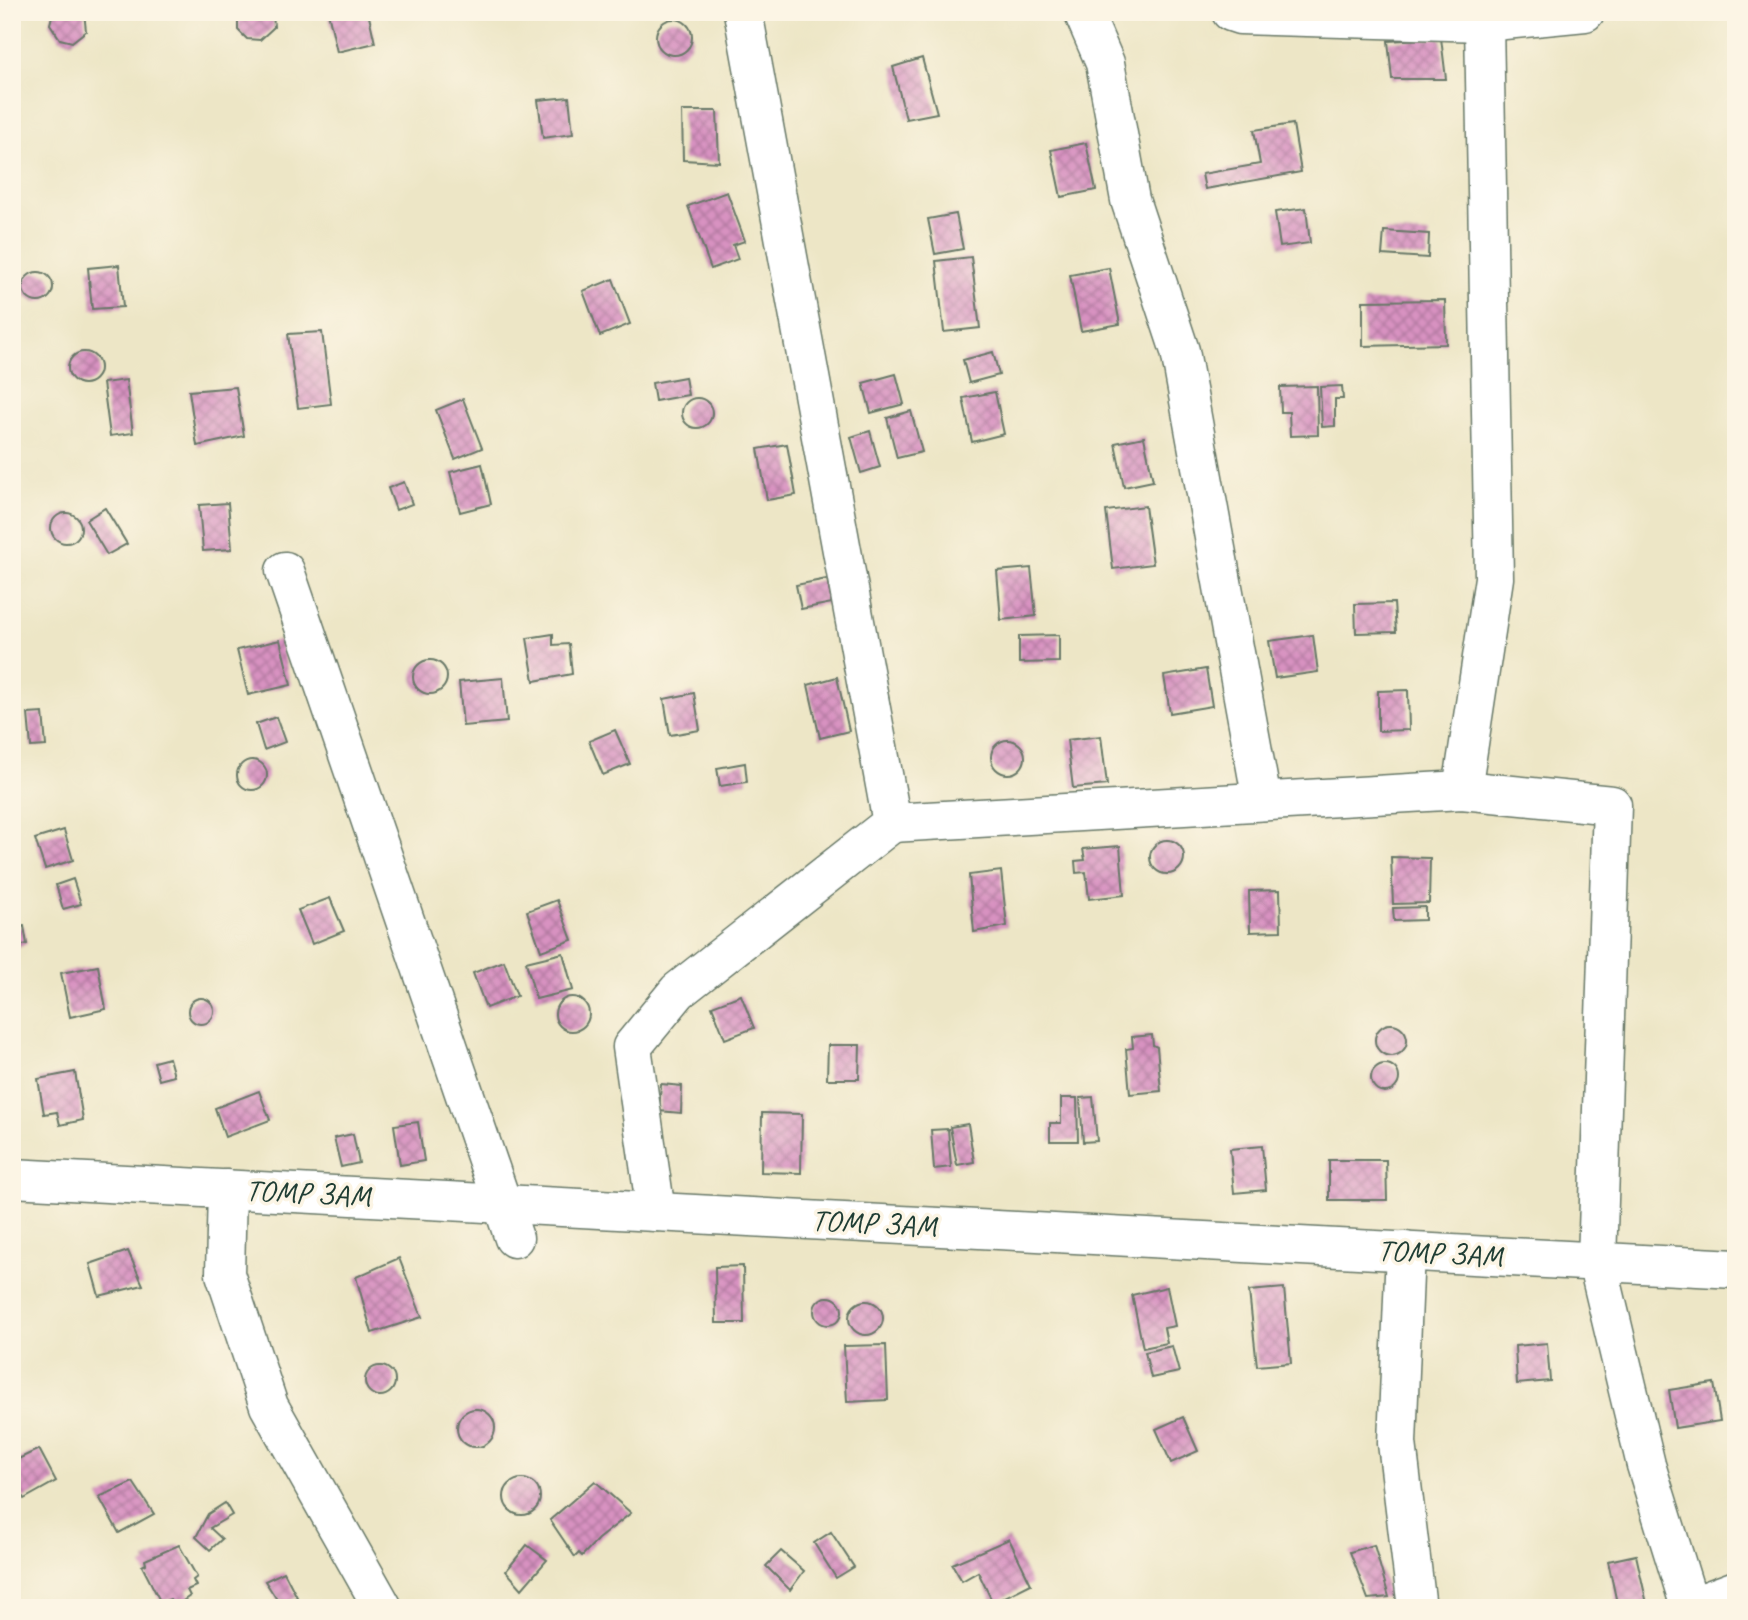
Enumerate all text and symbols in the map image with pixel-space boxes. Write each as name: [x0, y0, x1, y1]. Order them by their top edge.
street label: ТОМР ЗАМ: [245, 1171, 374, 1215]
street label: ТОМР ЗАМ: [811, 1201, 940, 1245]
street label: ТОМР ЗАМ: [1377, 1231, 1506, 1275]

